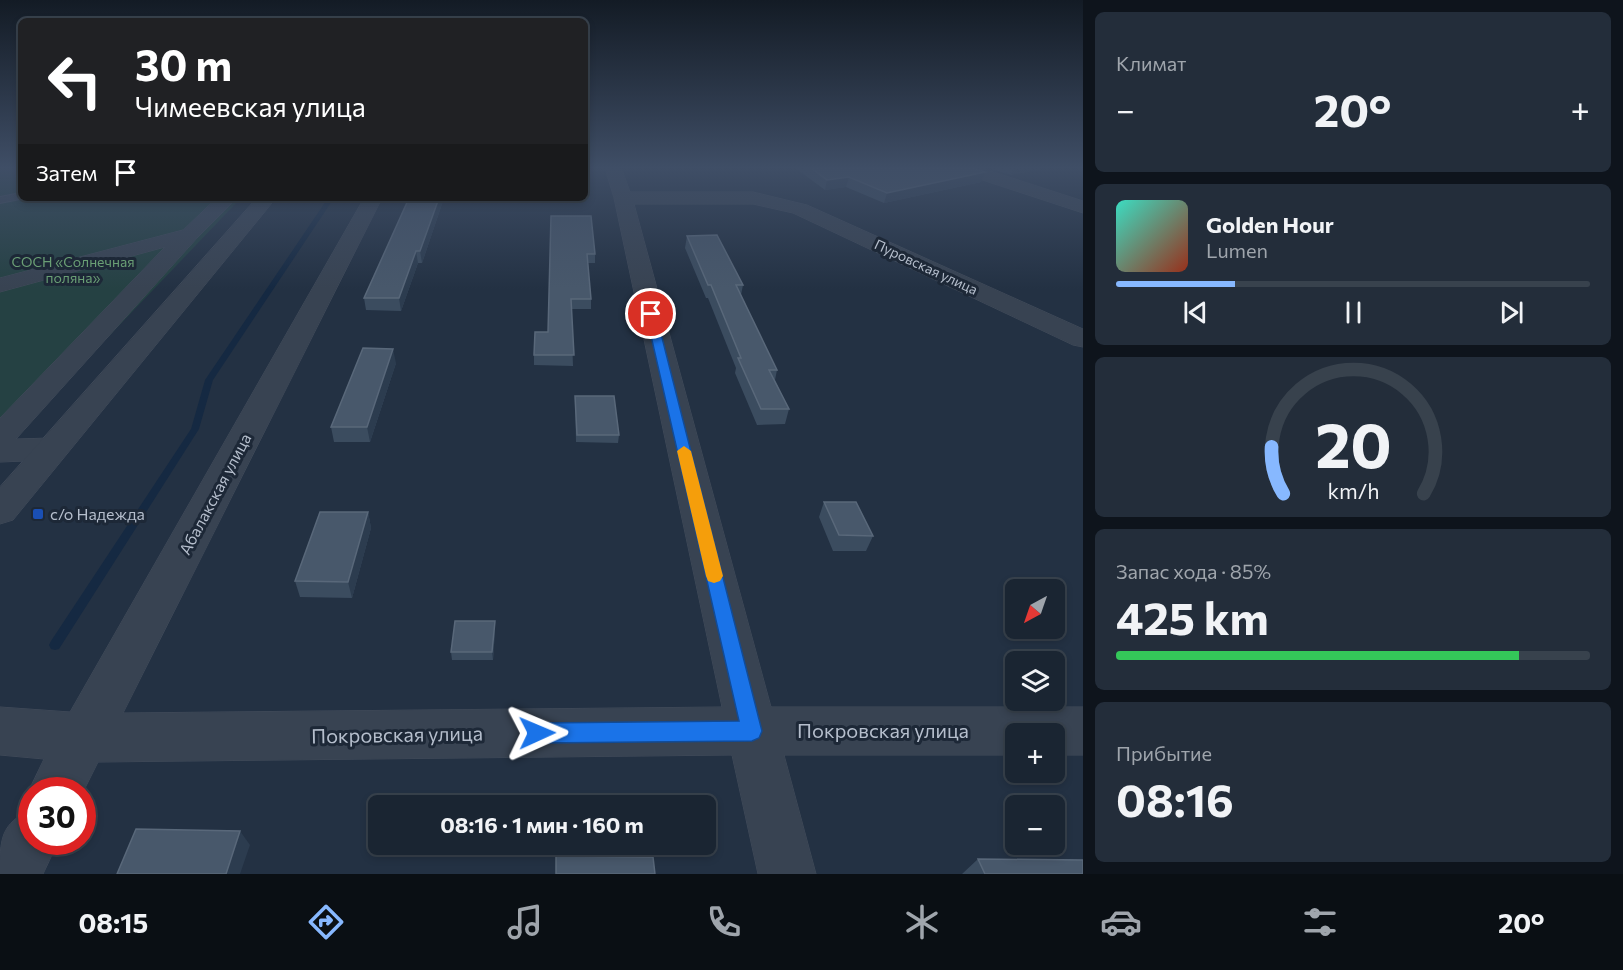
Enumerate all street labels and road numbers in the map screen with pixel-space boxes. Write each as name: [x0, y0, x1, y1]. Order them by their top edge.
street label: Пуровская улица: [872, 235, 980, 298]
street label: Абалакская улица: [175, 430, 255, 558]
street label: Покровская улица: [797, 718, 969, 742]
street label: Покровская улица: [311, 721, 483, 747]

